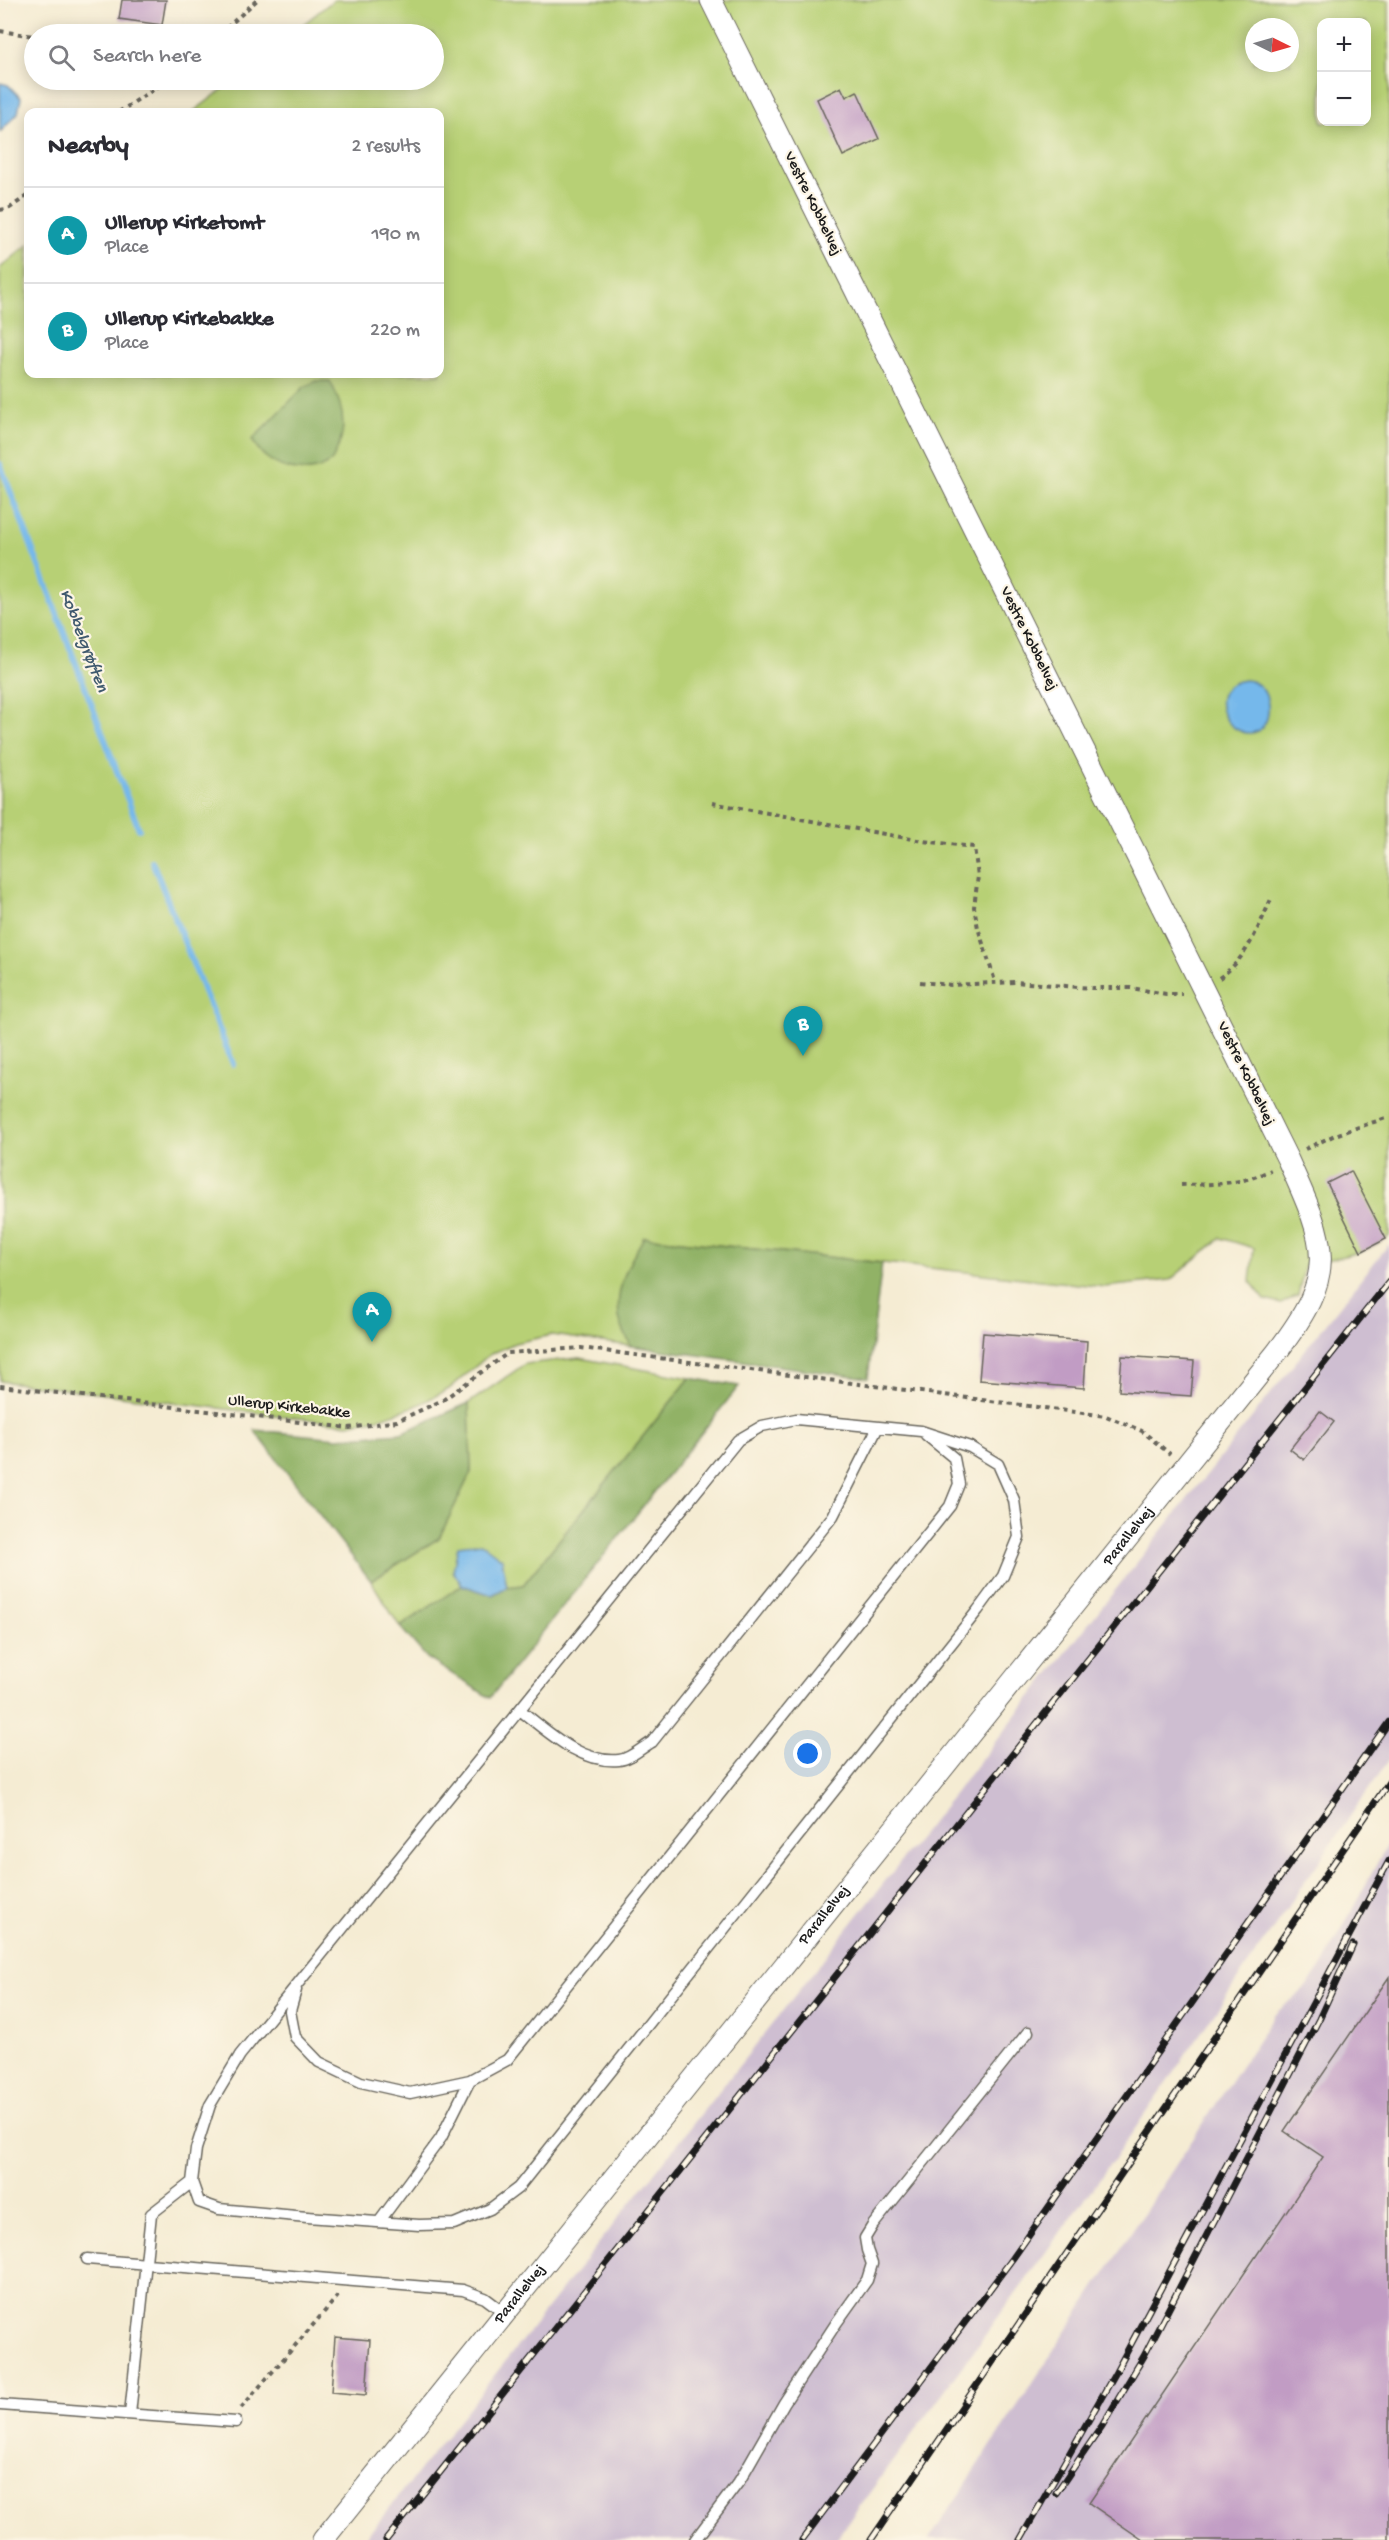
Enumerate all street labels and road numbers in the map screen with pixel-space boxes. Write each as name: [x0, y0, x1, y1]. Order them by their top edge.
street label: Vestre Kobbelvej: [778, 148, 845, 259]
street label: Vestre Kobbelvej: [994, 583, 1061, 694]
street label: Vestre Kobbelvej: [1211, 1018, 1278, 1129]
street label: Ullerup Kirkebakke: [227, 1392, 352, 1424]
street label: Parallelvej: [1099, 1503, 1159, 1571]
street label: Parallelvej: [794, 1882, 854, 1950]
street label: Parallelvej: [490, 2261, 550, 2329]

